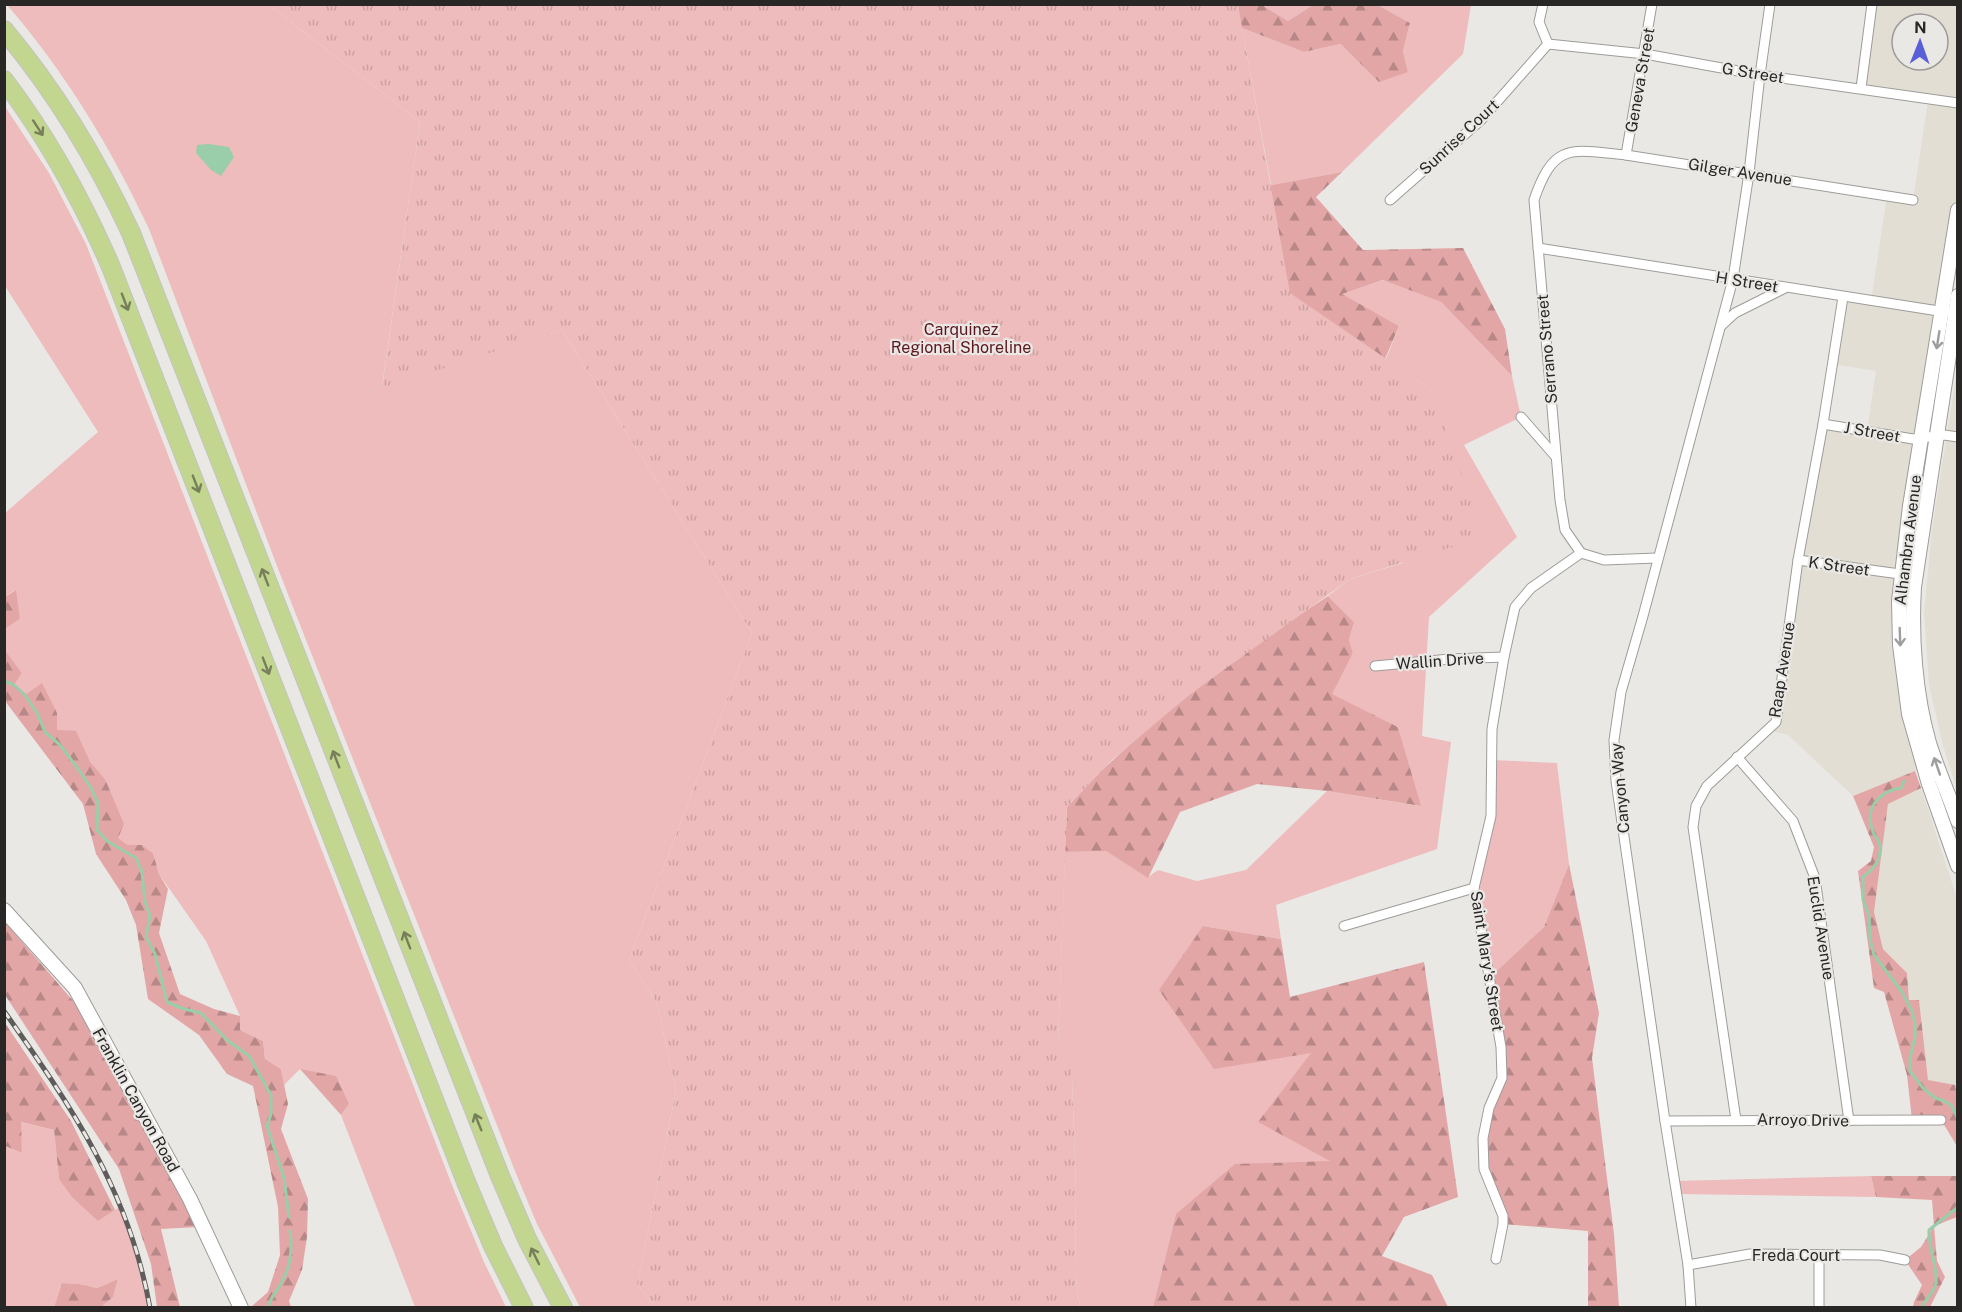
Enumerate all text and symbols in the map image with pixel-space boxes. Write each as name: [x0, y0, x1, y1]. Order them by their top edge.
north arrow: [1890, 12, 1950, 72]
text: N: [1914, 18, 1927, 37]
street label: Geneva Street: [1621, 26, 1659, 134]
street label: G Street: [1721, 59, 1785, 87]
street label: Sunrise Court: [1415, 95, 1503, 179]
one-way arrow: [32, 119, 44, 136]
street label: Gilger Avenue: [1687, 154, 1793, 190]
street label: H Street: [1714, 268, 1780, 296]
one-way arrow: [120, 292, 131, 311]
street label: Serrano Street: [1533, 294, 1561, 404]
park label: Carquinez Regional Shoreline: [891, 320, 1031, 357]
one-way arrow: [1932, 330, 1943, 349]
street label: J Street: [1842, 418, 1902, 446]
one-way arrow: [191, 474, 202, 493]
street label: Alhambra Avenue: [1891, 474, 1925, 606]
street label: K Street: [1807, 552, 1871, 580]
one-way arrow: [259, 568, 270, 587]
street label: Raap Avenue: [1765, 621, 1799, 719]
one-way arrow: [1894, 626, 1905, 646]
street label: Wallin Drive: [1395, 648, 1485, 674]
one-way arrow: [261, 656, 272, 675]
street label: Canyon Way: [1607, 742, 1633, 834]
one-way arrow: [329, 750, 340, 769]
one-way arrow: [1931, 757, 1942, 776]
street label: Euclid Avenue: [1803, 875, 1839, 981]
street label: Saint Mary's Street: [1466, 889, 1508, 1033]
one-way arrow: [401, 932, 412, 950]
street label: Franklin Canyon Road: [89, 1025, 183, 1175]
street label: Arroyo Drive: [1757, 1110, 1849, 1130]
one-way arrow: [472, 1113, 483, 1132]
street label: Freda Court: [1752, 1246, 1840, 1265]
one-way arrow: [529, 1248, 541, 1265]

